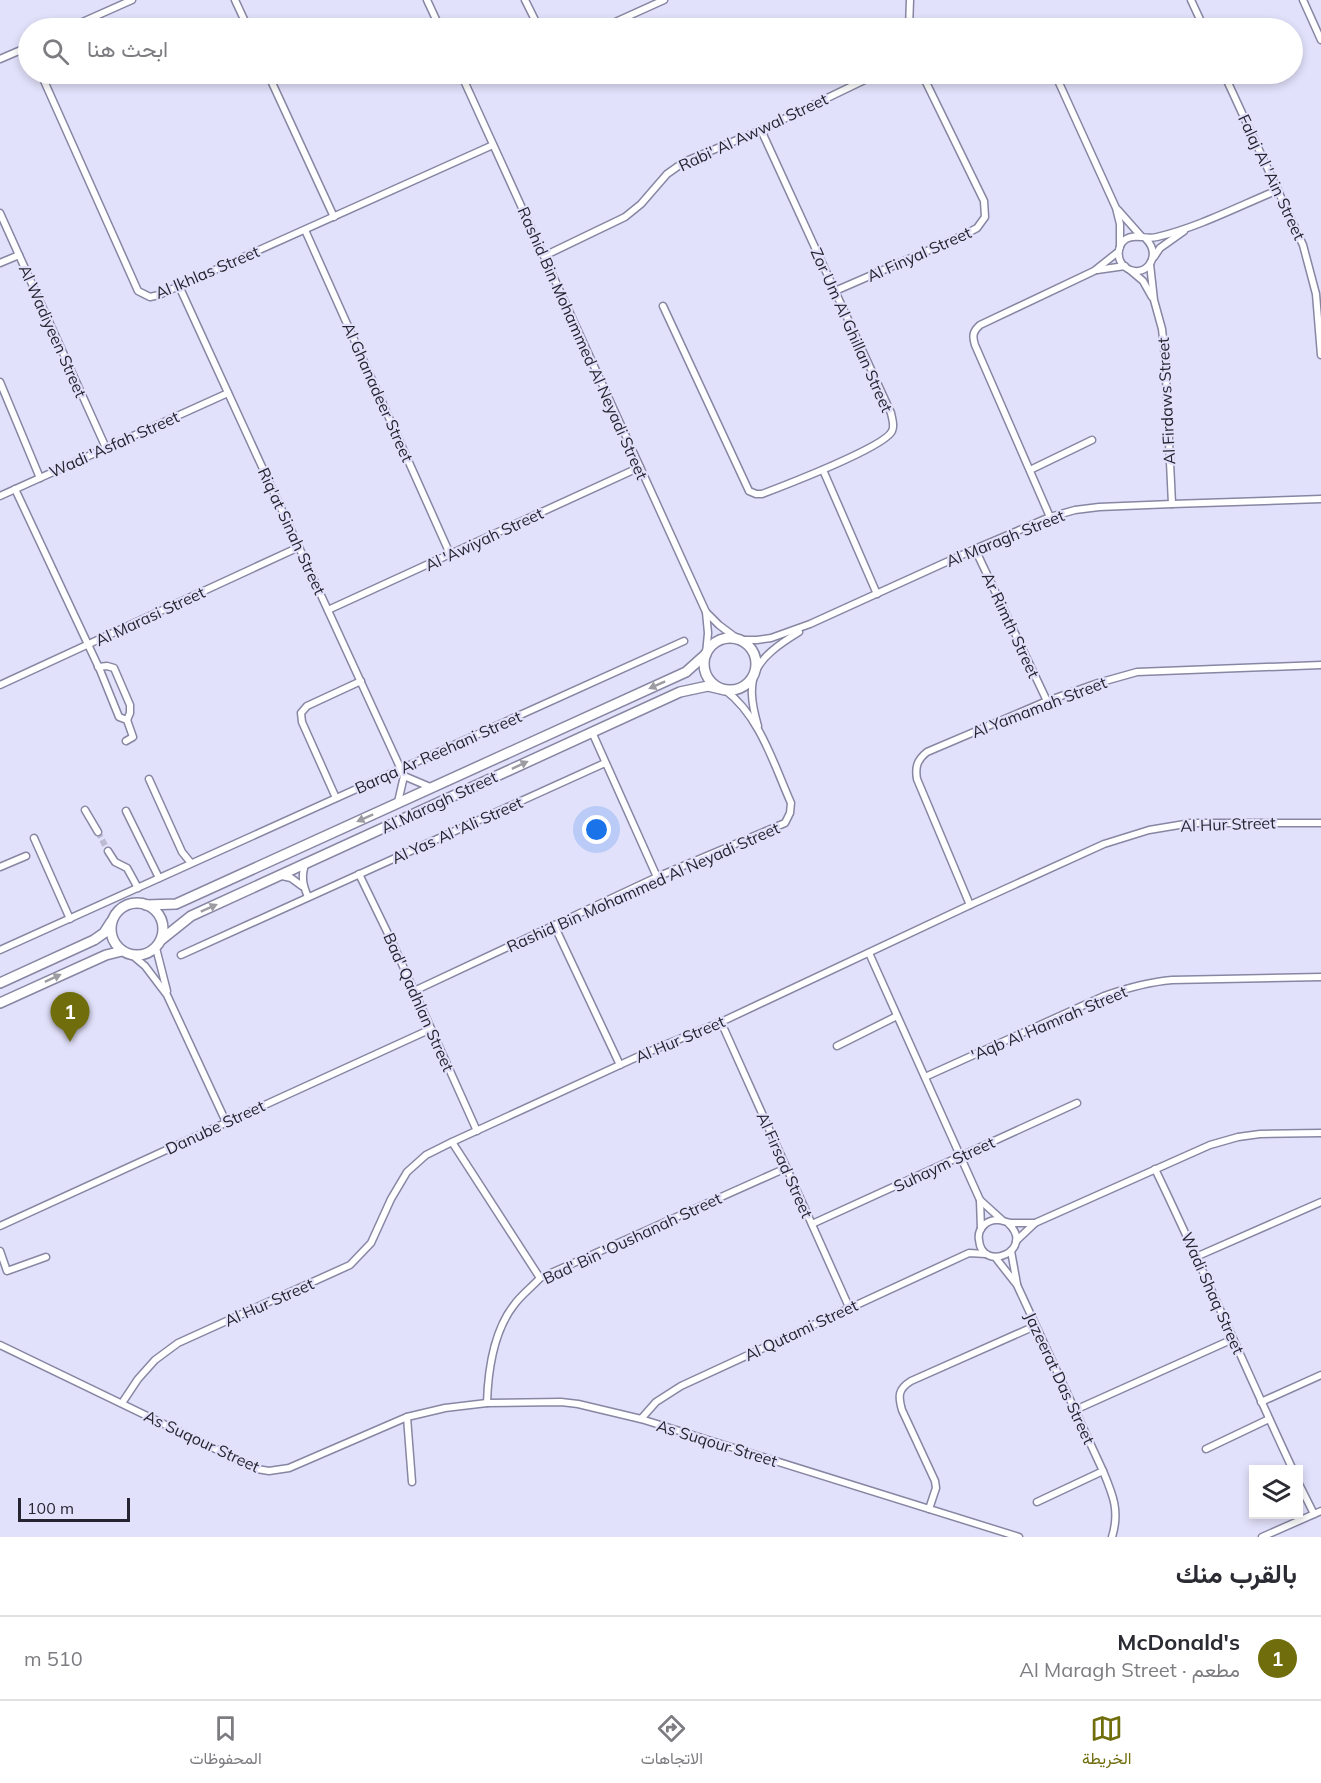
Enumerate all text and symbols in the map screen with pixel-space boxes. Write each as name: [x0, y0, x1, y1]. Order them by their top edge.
search box: [18, 18, 1303, 84]
icon: search: [39, 35, 72, 68]
text: ابحث هنا: [87, 35, 168, 63]
street label: Rabi' Al Awwal Street: [675, 88, 831, 175]
street label: Falaj Al 'Ain Street: [1234, 111, 1310, 243]
street label: Rashid Bin Mohammed Al Neyadi Street: [514, 204, 653, 483]
street label: Al Finyal Street: [864, 222, 975, 286]
street label: Al Ikhlas Street: [152, 241, 262, 303]
street label: Zor Um Al Ghillan Street: [807, 245, 897, 416]
street label: Al Wadiyeen Street: [15, 262, 91, 401]
street label: Al Ghanadeer Street: [338, 319, 418, 465]
street label: Al Firdaws Street: [1153, 336, 1179, 465]
street label: Wadi 'Asfah Street: [46, 406, 182, 482]
street label: Riq'at Sinah Street: [254, 464, 330, 598]
street label: Al 'Awiyah Street: [422, 503, 547, 575]
street label: Al Maragh Street: [943, 505, 1067, 571]
street label: Ar Rimth Street: [978, 569, 1044, 681]
street label: Al Marasi Street: [92, 582, 208, 650]
street label: Al Yamamah Street: [969, 672, 1110, 742]
one-way arrow: [648, 680, 666, 690]
street label: Barqa Ar Reehani Street: [352, 706, 525, 798]
one-way arrow: [511, 760, 529, 769]
street label: Al Maragh Street: [378, 766, 501, 838]
street label: Al Yas Al 'Ali Street: [389, 792, 526, 868]
street label: Al Hur Street: [1180, 812, 1276, 836]
one-way arrow: [356, 813, 373, 822]
your location: [582, 815, 611, 844]
street label: Rashid Bin Mohammed Al Neyadi Street: [504, 817, 783, 956]
one-way arrow: [201, 903, 219, 913]
street label: Bad' Qadhlan Street: [379, 929, 459, 1075]
one-way arrow: [45, 974, 62, 983]
street label: 'Aqb Al Hamrah Street: [968, 981, 1130, 1065]
pin: 1: [50, 992, 90, 1042]
street label: Al Hur Street: [632, 1011, 728, 1067]
street label: Danube Street: [162, 1095, 268, 1159]
street label: Al Firsad Street: [753, 1109, 817, 1221]
street label: Suhaym Street: [890, 1132, 998, 1196]
street label: Bad' Bin 'Oushanah Street: [539, 1188, 725, 1288]
street label: Wadi Shaq Street: [1177, 1229, 1249, 1357]
street label: Al Hur Street: [221, 1273, 317, 1331]
street label: Al Qutami Street: [741, 1295, 861, 1365]
street label: Jazeerat Das Street: [1021, 1309, 1100, 1448]
street label: As Suqour Street: [141, 1405, 263, 1477]
street label: As Suqour Street: [654, 1415, 780, 1471]
map controls: [1249, 1465, 1303, 1519]
button: layers: [1249, 1465, 1303, 1519]
scale bar: [18, 1495, 130, 1522]
text: 100 m: [27, 1498, 74, 1518]
text: بالقرب منك: [1176, 1557, 1297, 1590]
text: McDonald's: [1117, 1628, 1240, 1656]
text: 510 m: [24, 1646, 83, 1671]
text: 1: [1272, 1646, 1284, 1671]
text: مطعم · Al Maragh Street: [1019, 1657, 1240, 1682]
tab: المحفوظات: [190, 1712, 262, 1773]
tab: الاتجاهات: [641, 1712, 703, 1773]
tab: الخريطة: [1082, 1712, 1131, 1773]

